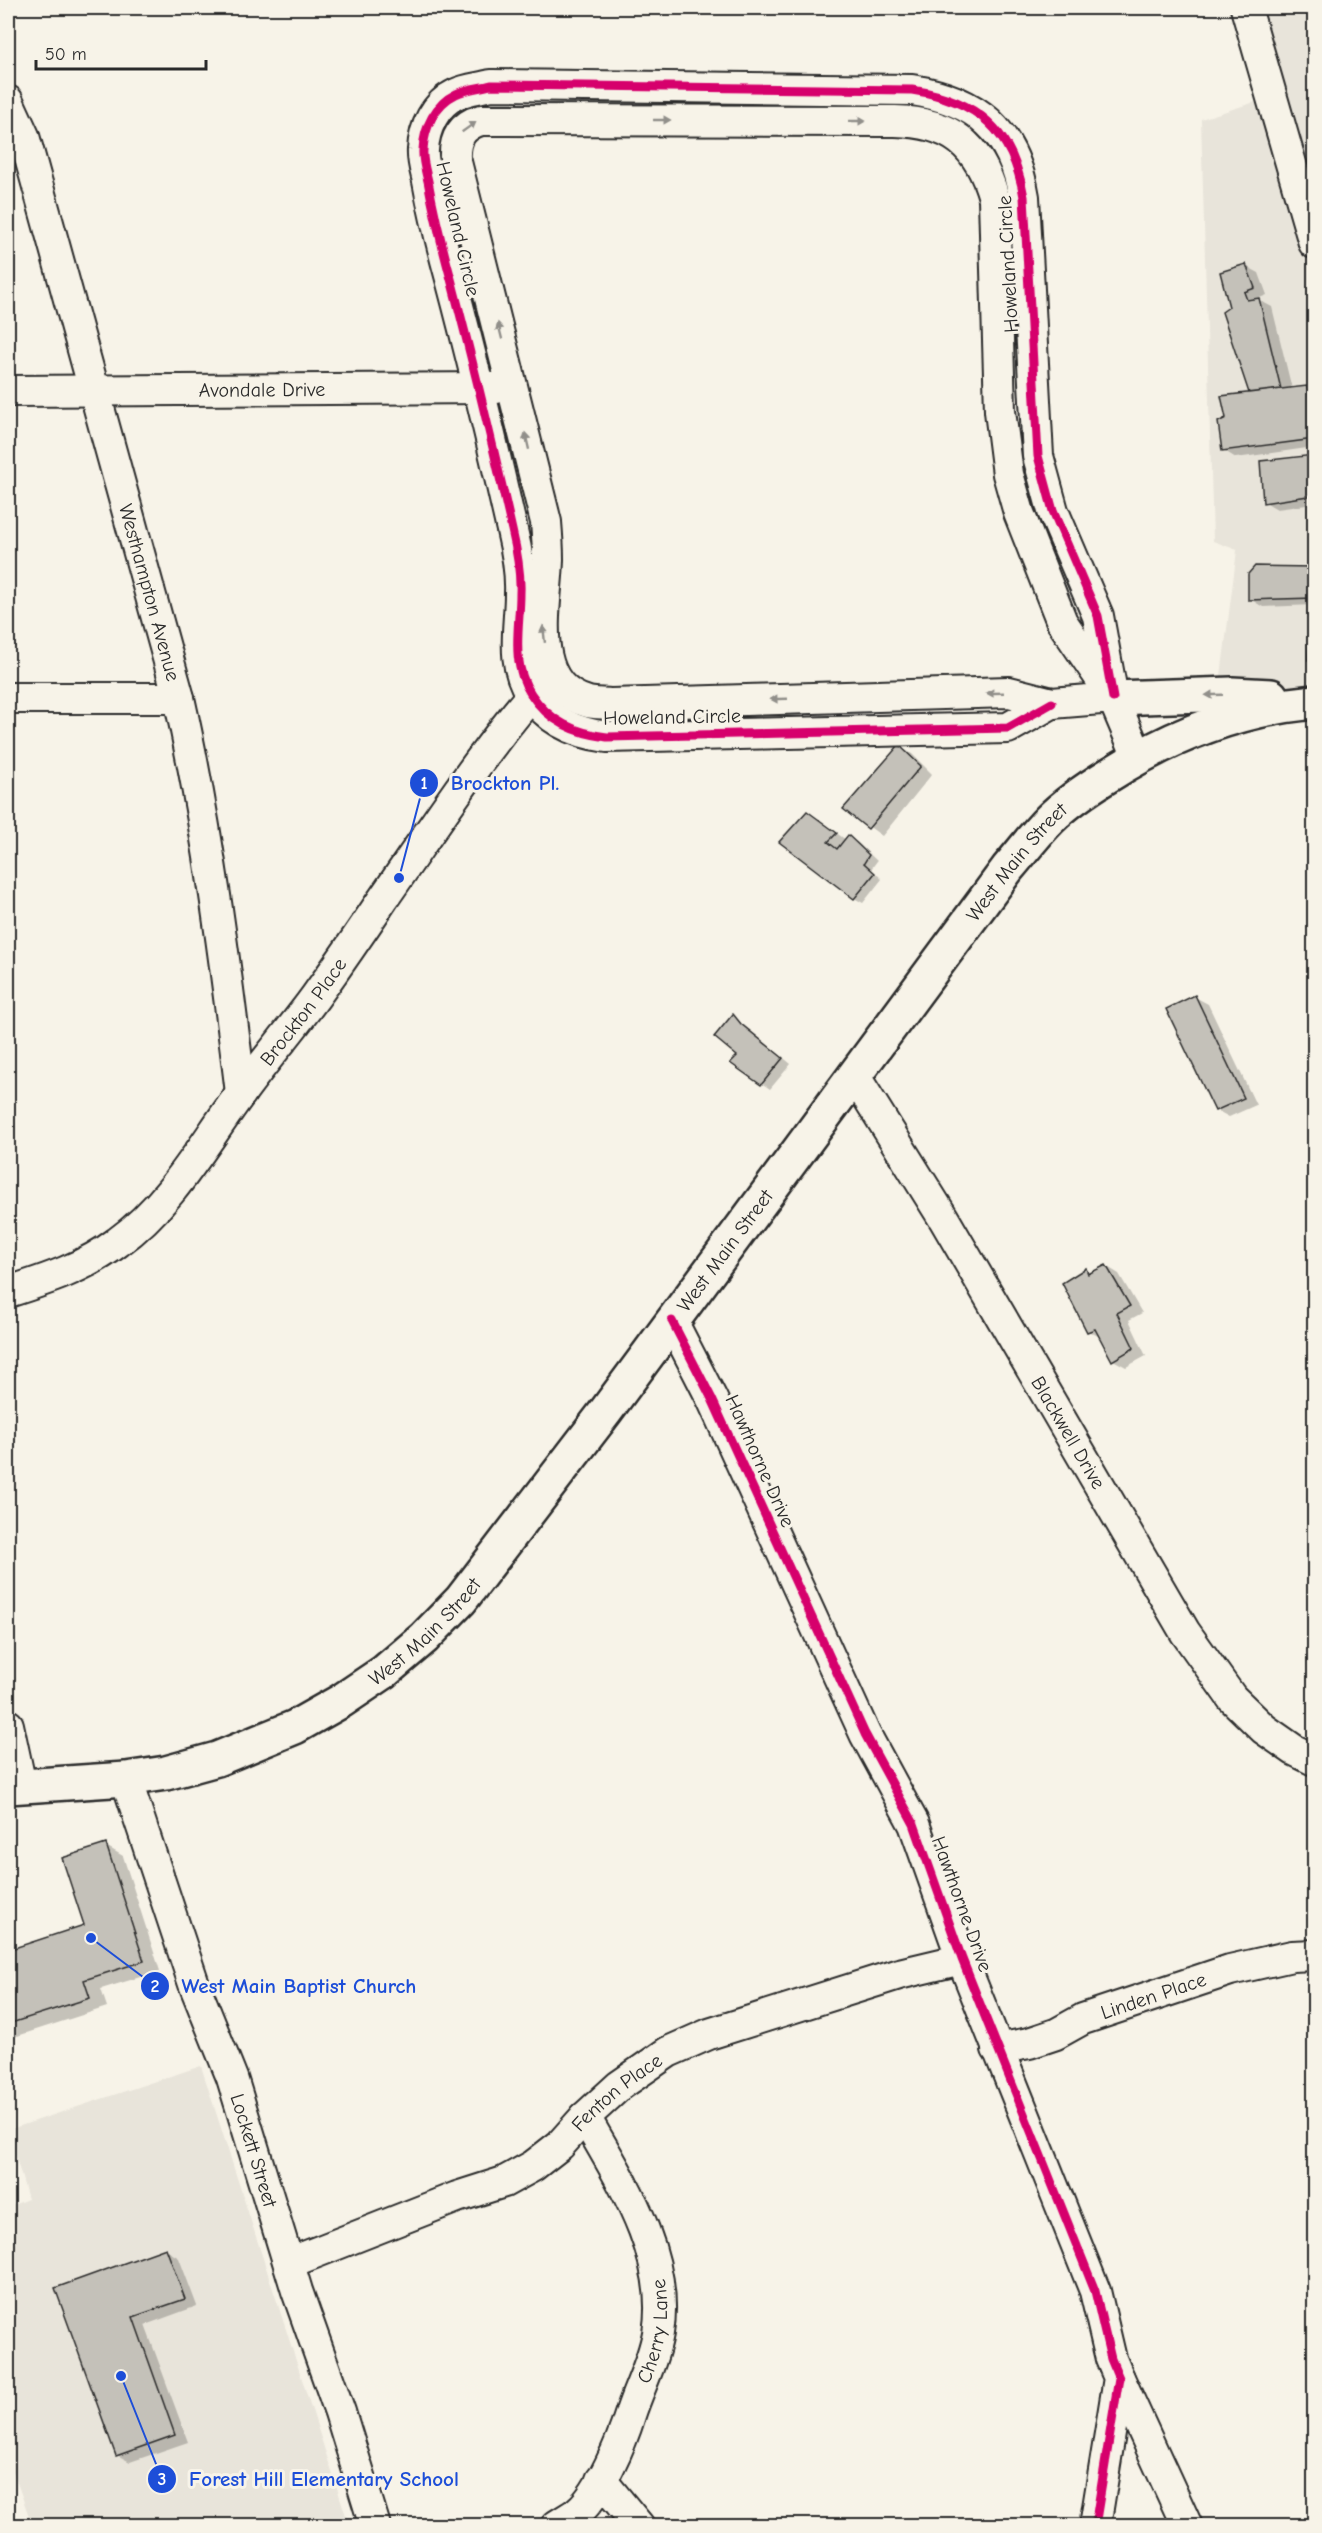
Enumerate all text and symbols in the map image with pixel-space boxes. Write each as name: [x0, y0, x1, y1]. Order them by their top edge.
scale bar: [36, 33, 206, 71]
text: 50 m: [45, 44, 87, 65]
one-way arrow: [652, 115, 671, 125]
one-way arrow: [847, 116, 866, 126]
one-way arrow: [461, 121, 477, 133]
street label: Howeland Circle: [431, 159, 485, 299]
street label: Howeland Circle: [993, 195, 1023, 333]
one-way arrow: [494, 322, 504, 340]
street label: Avondale Drive: [199, 378, 325, 401]
one-way arrow: [521, 432, 531, 451]
street label: Westhampton Avenue: [115, 501, 185, 684]
one-way arrow: [539, 624, 549, 643]
one-way arrow: [985, 688, 1004, 697]
one-way arrow: [1205, 690, 1224, 699]
one-way arrow: [770, 694, 789, 704]
street label: Howeland Circle: [603, 704, 741, 730]
callout: Brockton Pl.: [409, 763, 572, 802]
text: Brockton Pl.: [451, 771, 559, 795]
text: 1: [420, 773, 428, 794]
street label: West Main Street: [961, 797, 1072, 926]
street label: Brockton Place: [255, 953, 351, 1070]
street label: West Main Street: [672, 1184, 778, 1316]
street label: Blackwell Drive: [1027, 1372, 1110, 1493]
street label: Hawthorne Drive: [721, 1391, 799, 1531]
street label: West Main Street: [364, 1572, 486, 1690]
street label: Hawthorne Drive: [927, 1833, 997, 1975]
callout: West Main Baptist Church: [140, 1966, 428, 2005]
street label: Linden Place: [1098, 1967, 1209, 2024]
text: West Main Baptist Church: [182, 1974, 416, 1998]
text: 2: [151, 1976, 160, 1997]
street label: Fenton Place: [566, 2048, 666, 2136]
street label: Lockett Street: [226, 2091, 283, 2211]
street label: Cherry Lane: [632, 2278, 672, 2386]
callout: Forest Hill Elementary School: [147, 2459, 471, 2498]
text: Forest Hill Elementary School: [189, 2467, 459, 2491]
text: 3: [158, 2469, 166, 2490]

